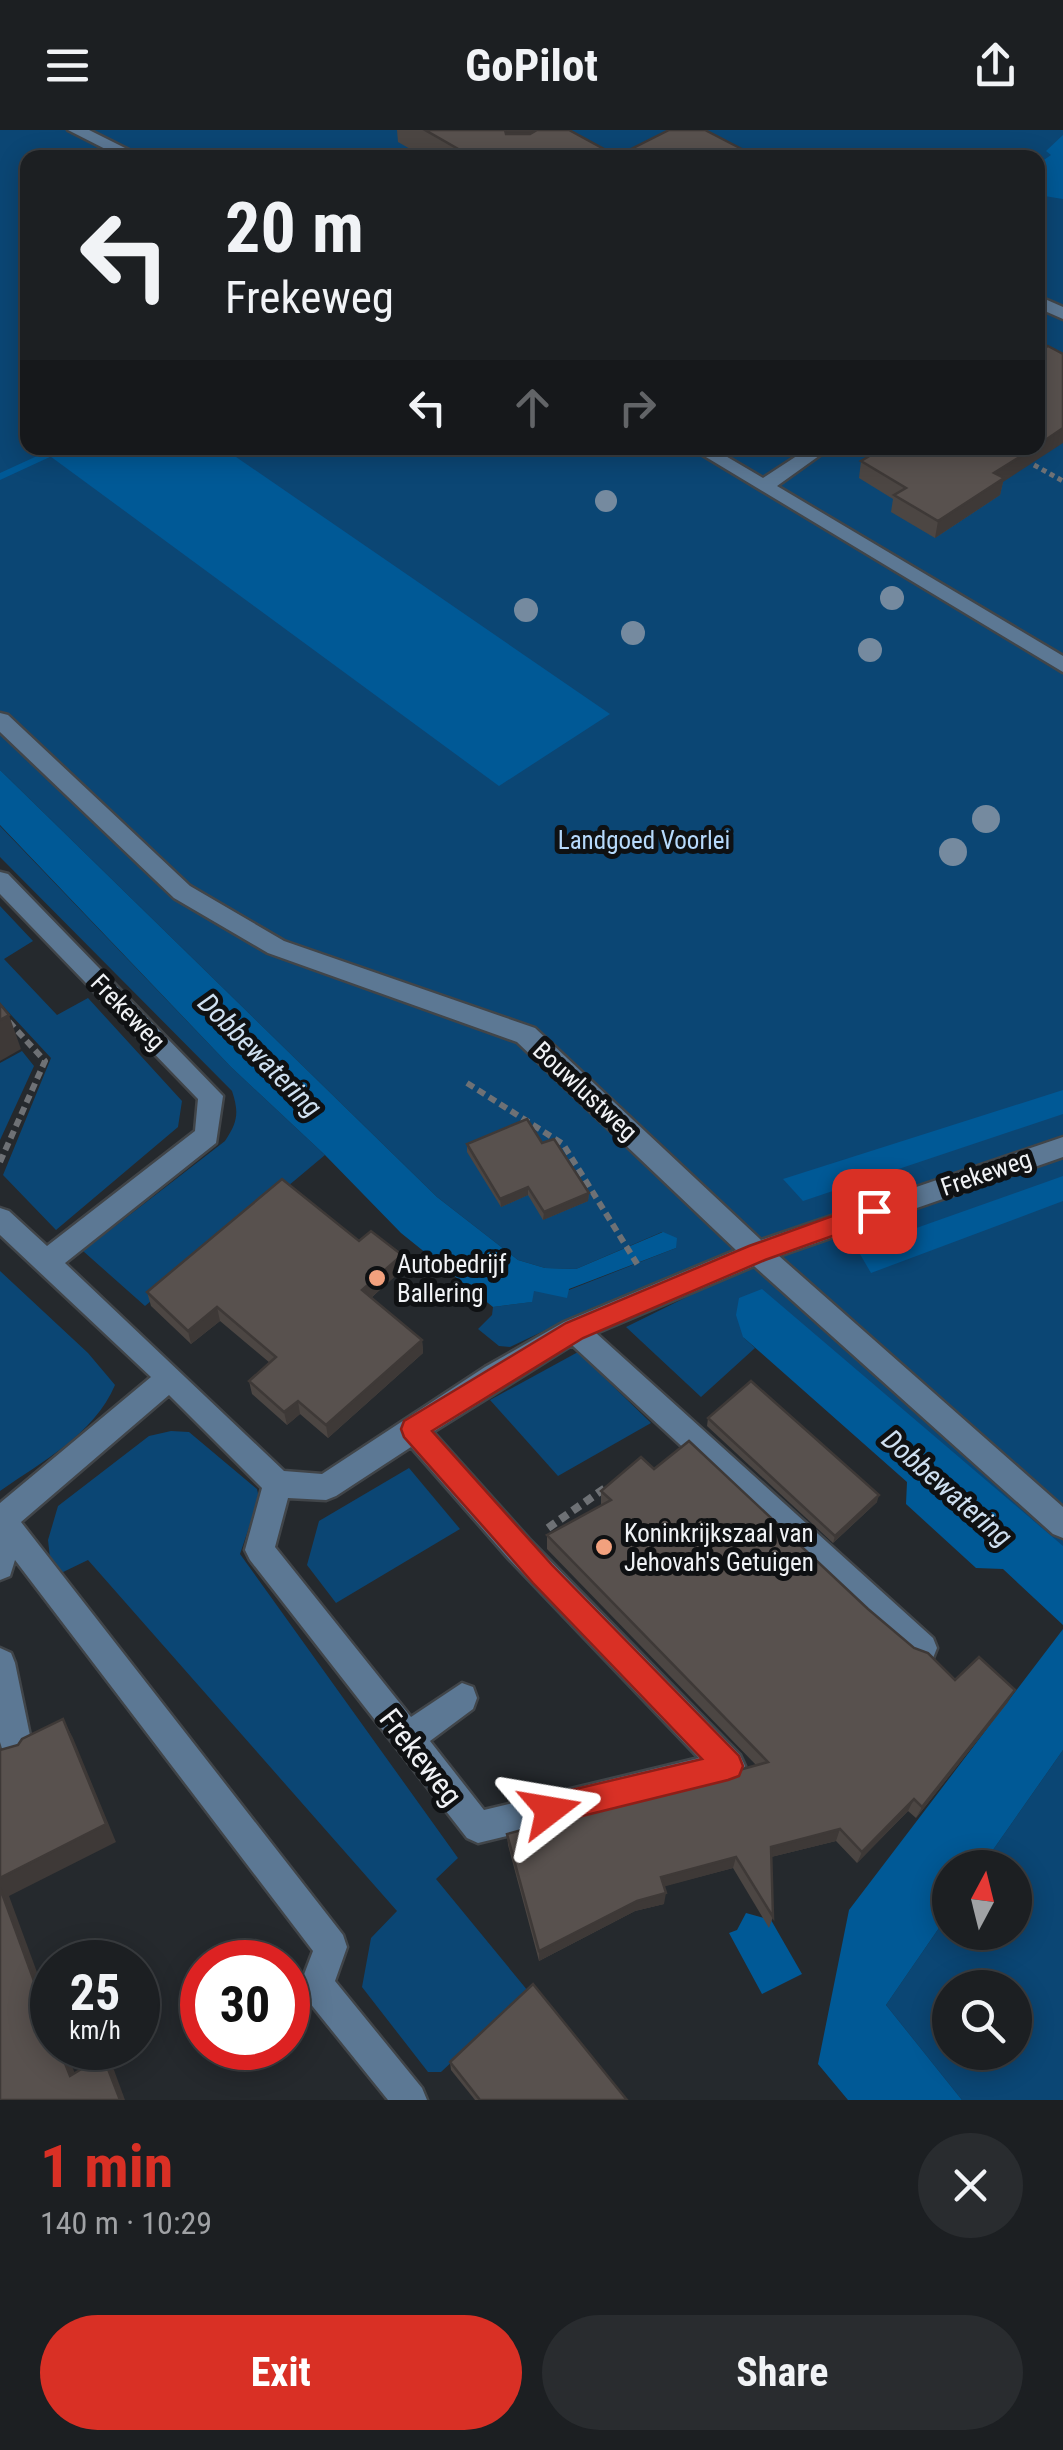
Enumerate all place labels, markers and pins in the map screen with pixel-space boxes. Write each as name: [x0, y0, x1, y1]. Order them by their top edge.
pin: [832, 1169, 917, 1254]
place label: Autobedrijf Ballering: [397, 1250, 506, 1308]
marker: Autobedrijf Ballering: [366, 1267, 388, 1289]
place label: Koninkrijkszaal van Jehovah's Getuigen: [624, 1519, 814, 1577]
marker: Koninkrijkszaal van Jehovah's Getuigen: [593, 1536, 615, 1558]

